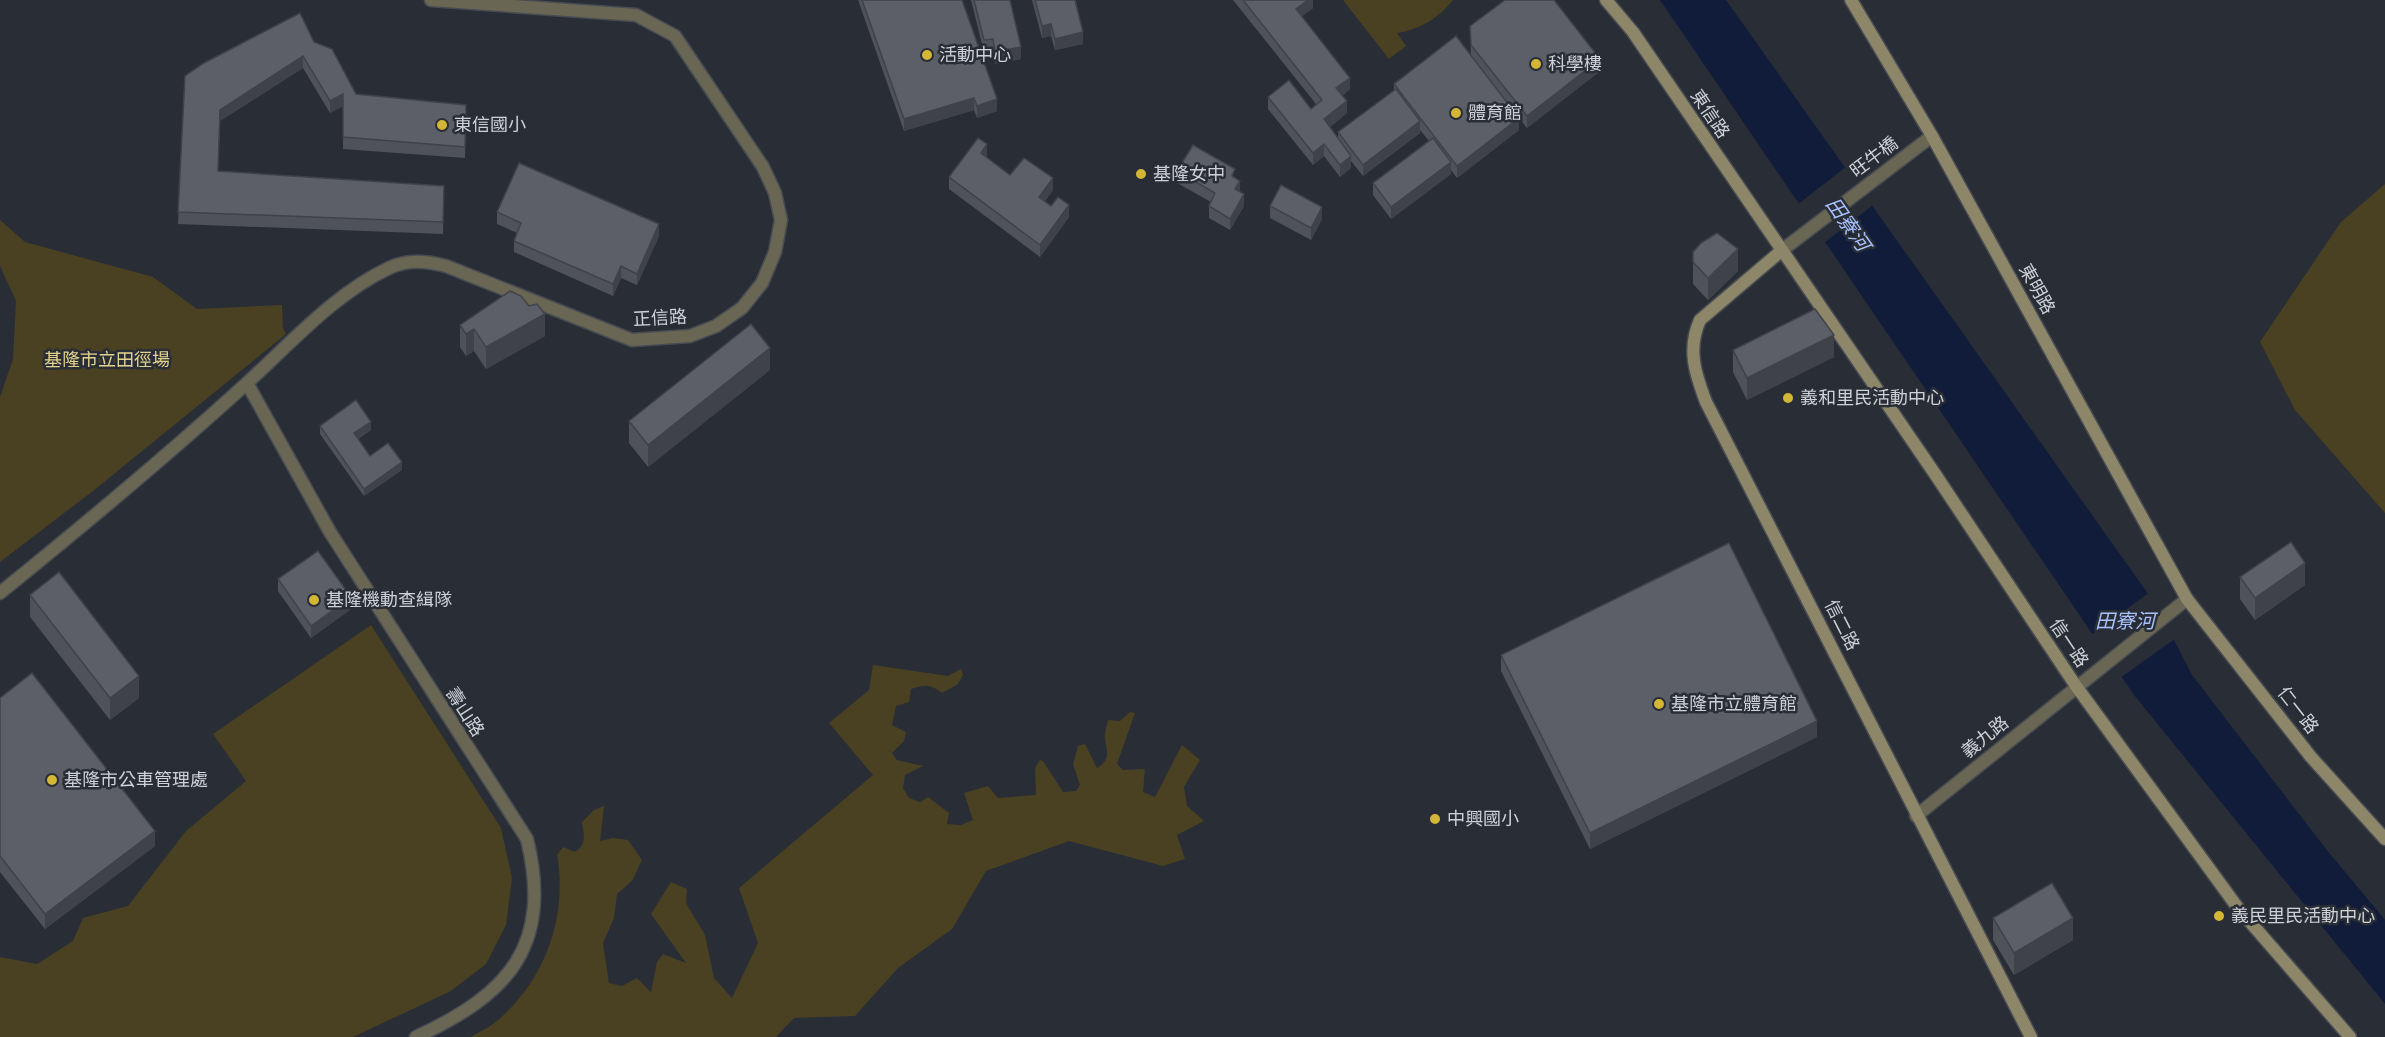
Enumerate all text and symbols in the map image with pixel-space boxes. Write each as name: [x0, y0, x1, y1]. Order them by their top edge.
place label: 活動中心: [939, 44, 1011, 66]
marker: 活動中心: [920, 48, 934, 62]
place label: 科學樓: [1548, 53, 1602, 75]
marker: 科學樓: [1529, 57, 1543, 71]
street label: 東信路: [1686, 85, 1734, 143]
place label: 體育館: [1468, 102, 1522, 124]
marker: 體育館: [1449, 106, 1463, 120]
place label: 東信國小: [454, 114, 526, 136]
marker: 東信國小: [435, 118, 449, 132]
street label: 旺牛橋: [1846, 132, 1902, 182]
place label: 基隆女中: [1153, 163, 1225, 185]
marker: 基隆女中: [1134, 167, 1148, 181]
water label: 田寮河: [1821, 193, 1877, 259]
street label: 東明路: [2014, 260, 2060, 318]
street label: 正信路: [632, 306, 688, 330]
park label: 基隆市立田徑場: [44, 349, 170, 371]
place label: 義和里民活動中心: [1800, 387, 1944, 409]
marker: 義和里民活動中心: [1781, 391, 1795, 405]
place label: 基隆機動查緝隊: [326, 589, 452, 611]
marker: 基隆機動查緝隊: [307, 593, 321, 607]
street label: 信二路: [1820, 596, 1864, 654]
water label: 田寮河: [2095, 609, 2159, 633]
street label: 信一路: [2045, 614, 2093, 672]
street label: 仁一路: [2273, 682, 2323, 738]
street label: 壽山路: [441, 683, 489, 741]
place label: 基隆市立體育館: [1671, 693, 1797, 715]
marker: 基隆市立體育館: [1652, 697, 1666, 711]
street label: 義九路: [1957, 711, 2013, 763]
place label: 基隆市公車管理處: [64, 769, 208, 791]
marker: 基隆市公車管理處: [45, 773, 59, 787]
place label: 中興國小: [1447, 808, 1519, 830]
marker: 中興國小: [1428, 812, 1442, 826]
place label: 義民里民活動中心: [2231, 905, 2375, 927]
marker: 義民里民活動中心: [2212, 909, 2226, 923]

